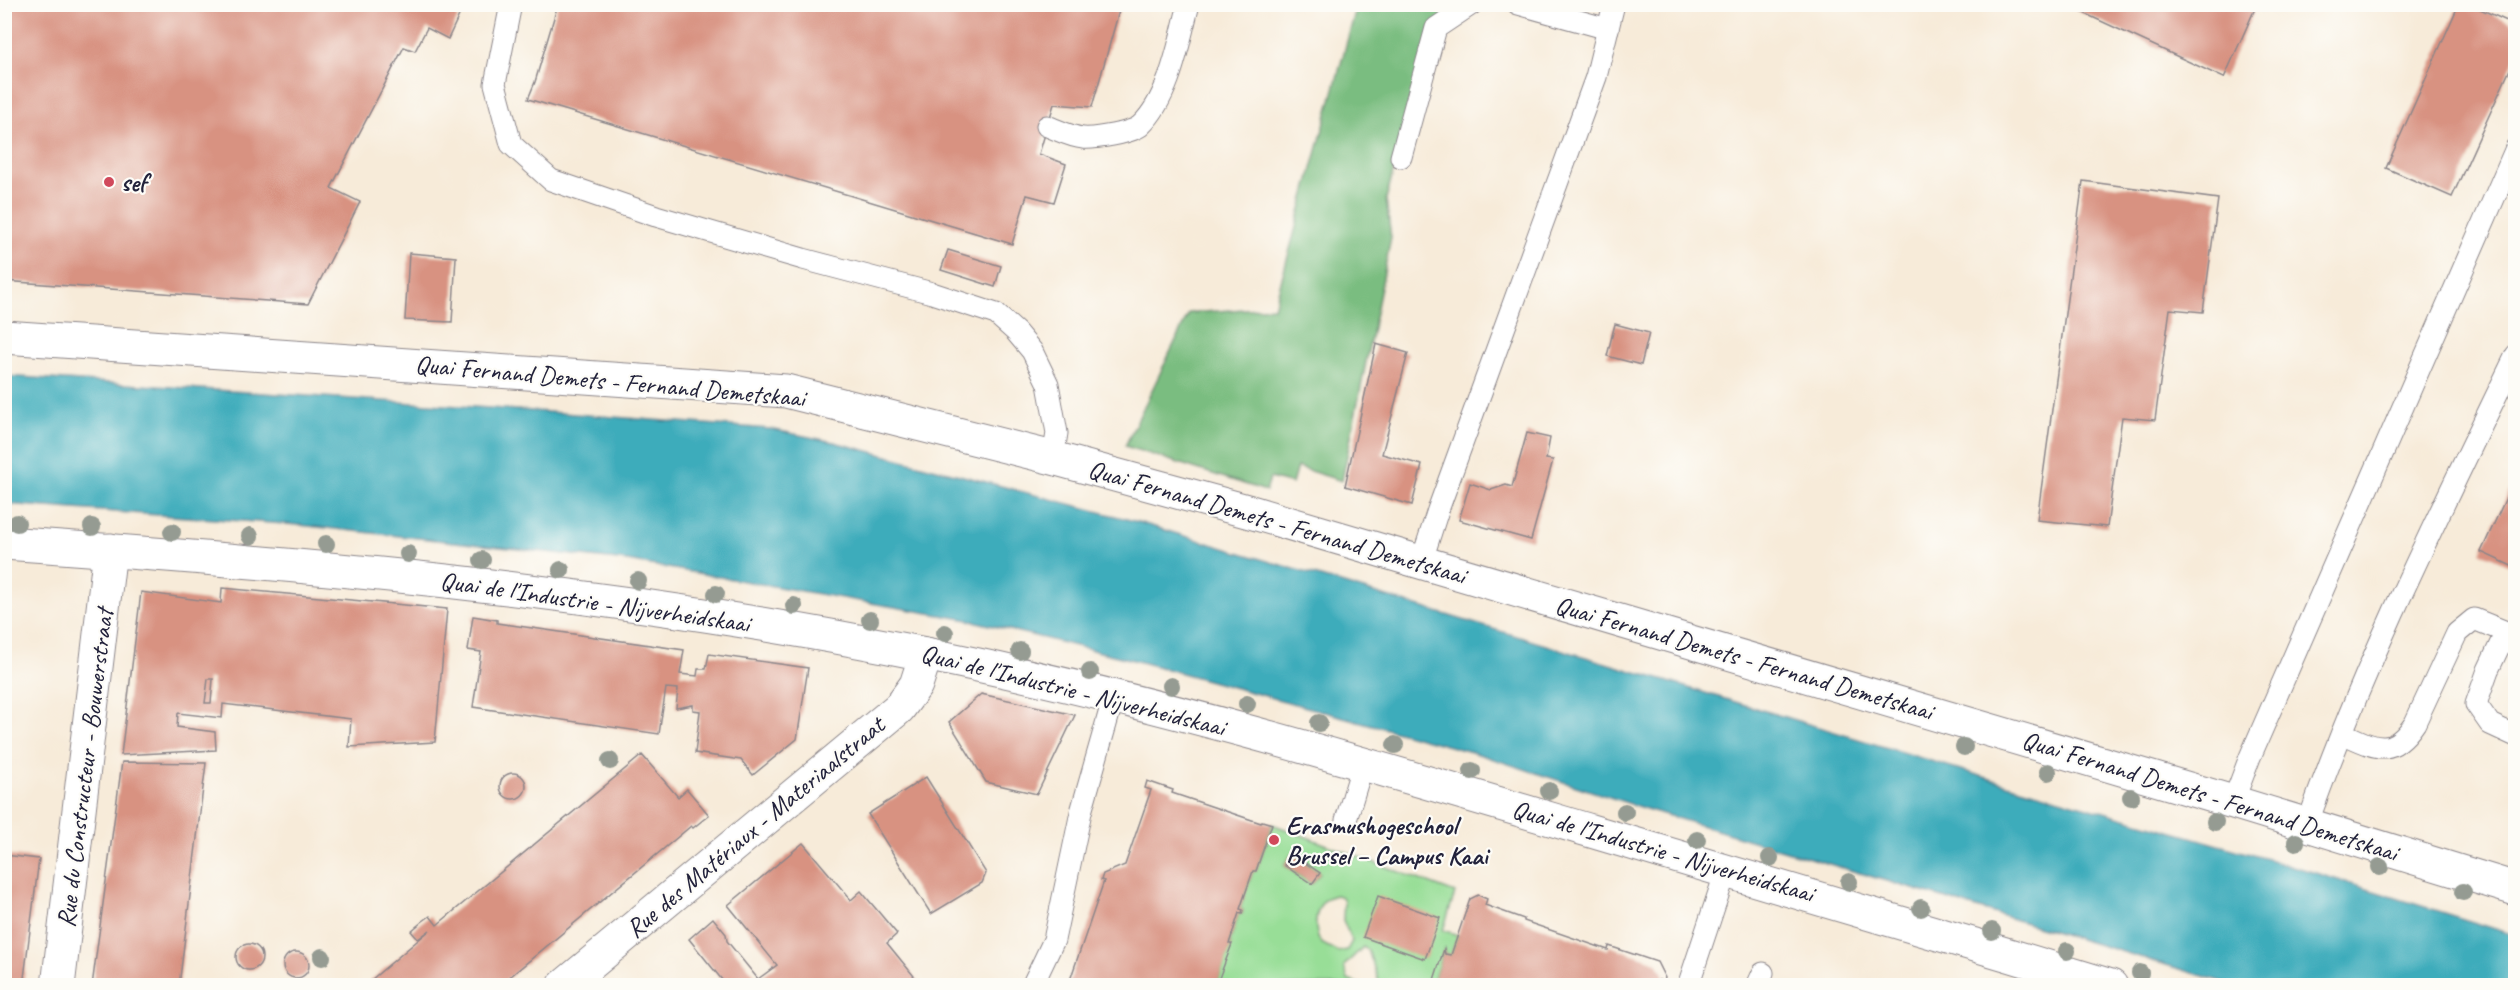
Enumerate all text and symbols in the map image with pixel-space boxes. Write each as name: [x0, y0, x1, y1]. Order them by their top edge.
place label: sef: [121, 166, 153, 199]
marker: sef: [102, 175, 116, 189]
street label: Quai Fernand Demets - Fernand Demetskaai: [414, 348, 809, 415]
street label: Quai Fernand Demets - Fernand Demetskaai: [1085, 452, 1472, 593]
street label: Quai de l'Industrie - Nijverheidskaai: [438, 564, 755, 640]
street label: Quai Fernand Demets - Fernand Demetskaai: [1552, 588, 1939, 729]
street label: Rue du Constructeur - Bouwerstraat: [49, 603, 121, 929]
street label: Quai de l'Industrie - Nijverheidskaai: [918, 636, 1231, 745]
street label: Rue des Matériaux - Materiaalstraat: [619, 707, 893, 945]
street label: Quai Fernand Demets - Fernand Demetskaai: [2018, 723, 2405, 870]
street label: Quai de l'Industrie - Nijverheidskaai: [1508, 792, 1821, 911]
place label: Erasmushogeschool Brussel – Campus Kaai: [1286, 809, 1491, 872]
marker: Erasmushogeschool Brussel – Campus Kaai: [1267, 833, 1281, 847]

